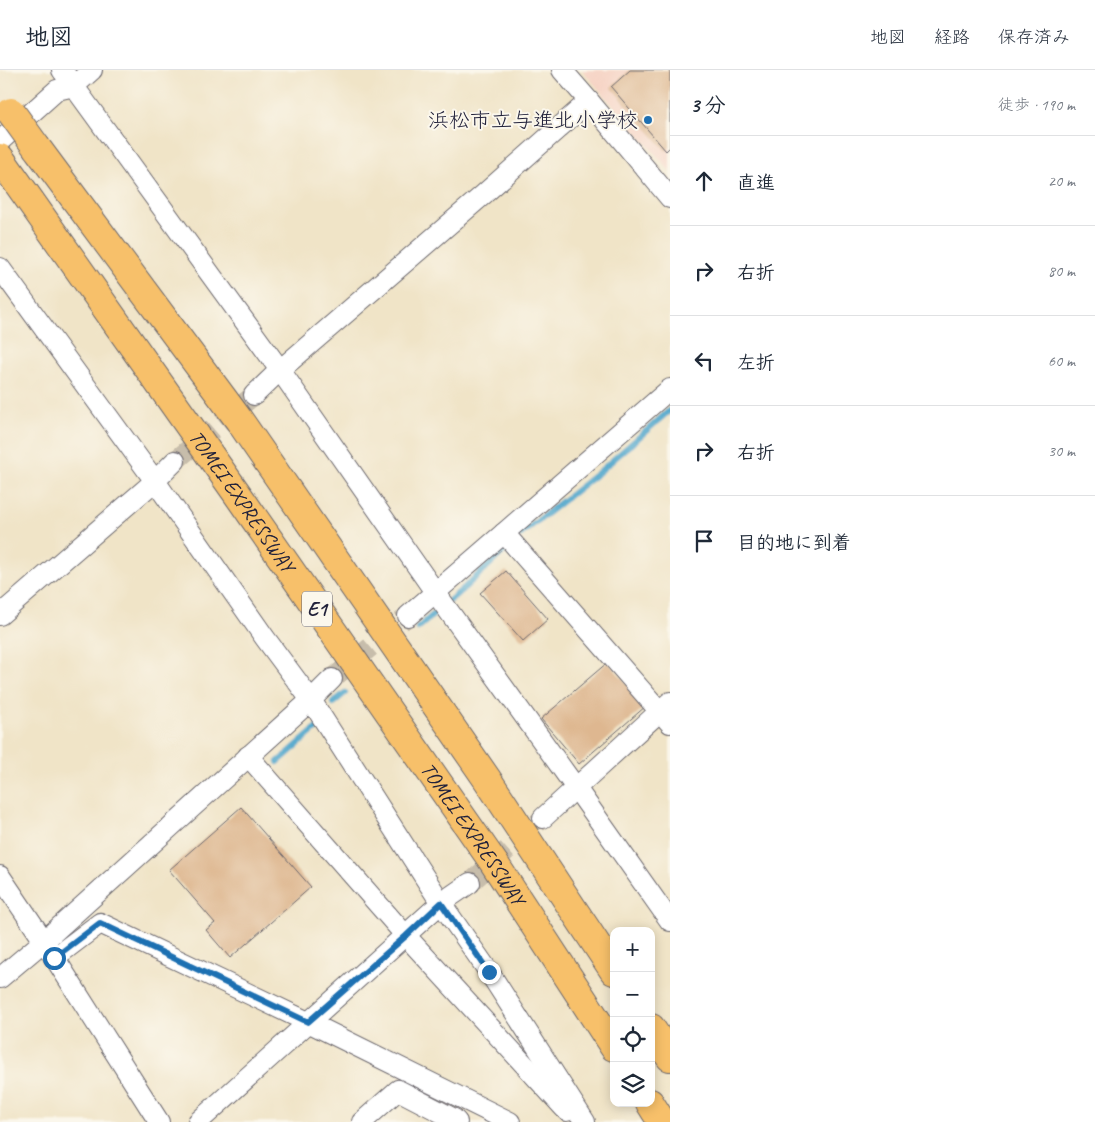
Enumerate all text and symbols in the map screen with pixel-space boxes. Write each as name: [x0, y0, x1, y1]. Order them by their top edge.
text: 地図: [25, 22, 73, 52]
text: 地図: [870, 26, 906, 48]
text: 経路: [934, 26, 970, 48]
text: 保存済み: [998, 26, 1070, 48]
text: 3 分: [690, 92, 726, 118]
text: 徒歩 · 190 m: [998, 95, 1075, 115]
place label: 浜松市立与進北小学校: [428, 107, 638, 133]
marker: 浜松市立与進北小学校: [642, 114, 654, 126]
icon: ahead: [690, 167, 718, 195]
text: 直進: [737, 171, 775, 195]
text: 20 m: [1048, 171, 1075, 191]
icon: right: [690, 257, 718, 285]
text: 右折: [737, 261, 775, 285]
text: 80 m: [1048, 261, 1075, 281]
icon: left: [690, 347, 718, 375]
text: 左折: [737, 351, 775, 375]
text: 60 m: [1048, 351, 1075, 371]
street label: TOMEI EXPRESSWAY: [183, 425, 303, 580]
icon: right: [690, 437, 718, 465]
text: 右折: [737, 441, 775, 465]
text: 30 m: [1048, 441, 1075, 461]
icon: arrive: [690, 527, 718, 555]
text: 目的地に到着: [737, 531, 851, 555]
road number: E1: [302, 592, 332, 626]
street label: TOMEI EXPRESSWAY: [415, 757, 533, 913]
map controls: [610, 927, 655, 1107]
button: +: [610, 927, 655, 972]
route start: [43, 947, 66, 970]
route end: [478, 961, 501, 984]
button: −: [610, 972, 655, 1017]
button: locate: [610, 1017, 655, 1062]
button: layers: [610, 1062, 655, 1107]

